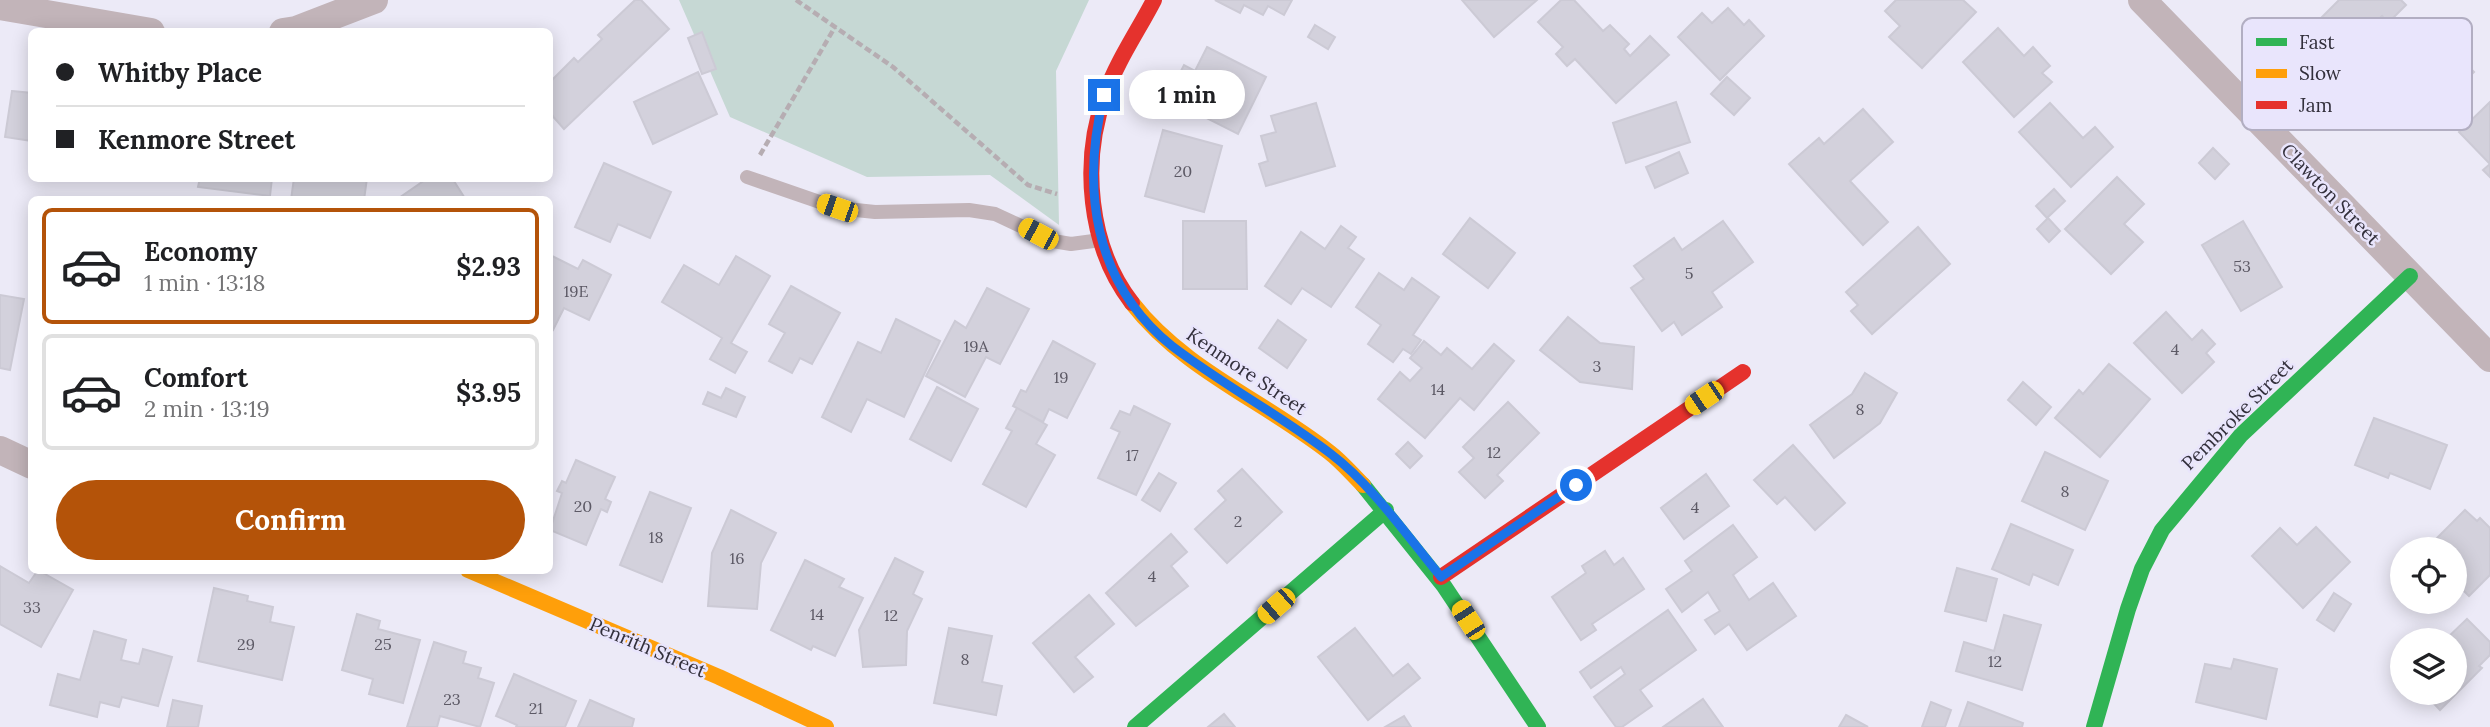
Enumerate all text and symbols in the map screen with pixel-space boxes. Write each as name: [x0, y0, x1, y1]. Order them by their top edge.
legend: [2242, 18, 2472, 130]
text: Fast: [2299, 30, 2335, 54]
text: Whitby Place: [98, 56, 262, 89]
text: Slow: [2299, 61, 2342, 85]
callout: 1 min: [1128, 70, 1244, 119]
route end: [1088, 79, 1120, 111]
text: 1 min: [1158, 80, 1216, 109]
text: Jam: [2298, 93, 2333, 117]
text: Kenmore Street: [98, 123, 295, 156]
street label: Clawton Street: [2276, 138, 2386, 250]
house number: 20: [1174, 161, 1192, 181]
car: [814, 191, 861, 225]
car: [1015, 215, 1062, 253]
icon: car: [60, 235, 123, 298]
text: Economy: [144, 235, 257, 268]
text: $2.93: [456, 250, 521, 283]
house number: 53: [2233, 256, 2251, 276]
house number: 5: [1685, 263, 1693, 283]
text: 1 min · 13:18: [144, 268, 266, 297]
house number: 19E: [563, 281, 589, 301]
street label: Kenmore Street: [1182, 322, 1312, 420]
house number: 19A: [963, 336, 990, 356]
house number: 4: [2171, 339, 2180, 359]
street label: Pembroke Street: [2176, 353, 2298, 475]
house number: 3: [1593, 356, 1602, 376]
icon: car: [60, 361, 123, 424]
text: Comfort: [144, 361, 248, 394]
house number: 19: [1053, 367, 1069, 387]
text: $3.95: [456, 376, 521, 409]
car: [1681, 378, 1728, 418]
house number: 14: [1431, 379, 1446, 399]
text: 2 min · 13:19: [144, 394, 270, 423]
house number: 8: [1856, 399, 1865, 419]
house number: 12: [1487, 442, 1501, 462]
house number: 17: [1125, 445, 1139, 465]
route start: [1560, 469, 1592, 501]
button: Confirm: [56, 480, 525, 560]
house number: 8: [2061, 481, 2070, 501]
house number: 20: [574, 496, 592, 516]
house number: 4: [1691, 497, 1700, 517]
house number: 2: [1234, 511, 1242, 531]
house number: 18: [649, 527, 663, 547]
map controls: [2390, 537, 2467, 705]
button: locate: [2390, 537, 2467, 614]
house number: 16: [729, 548, 745, 568]
house number: 4: [1148, 566, 1157, 586]
car: [1254, 584, 1299, 628]
house number: 33: [23, 597, 41, 617]
car: [1448, 597, 1489, 643]
house number: 14: [810, 604, 825, 624]
house number: 12: [884, 605, 898, 625]
street label: Penrith Street: [586, 612, 711, 683]
button: layers: [2390, 628, 2467, 705]
house number: 29: [237, 634, 255, 654]
house number: 25: [374, 634, 392, 654]
house number: 8: [961, 649, 970, 669]
house number: 12: [1988, 651, 2002, 671]
house number: 23: [443, 689, 461, 709]
house number: 21: [529, 698, 543, 718]

